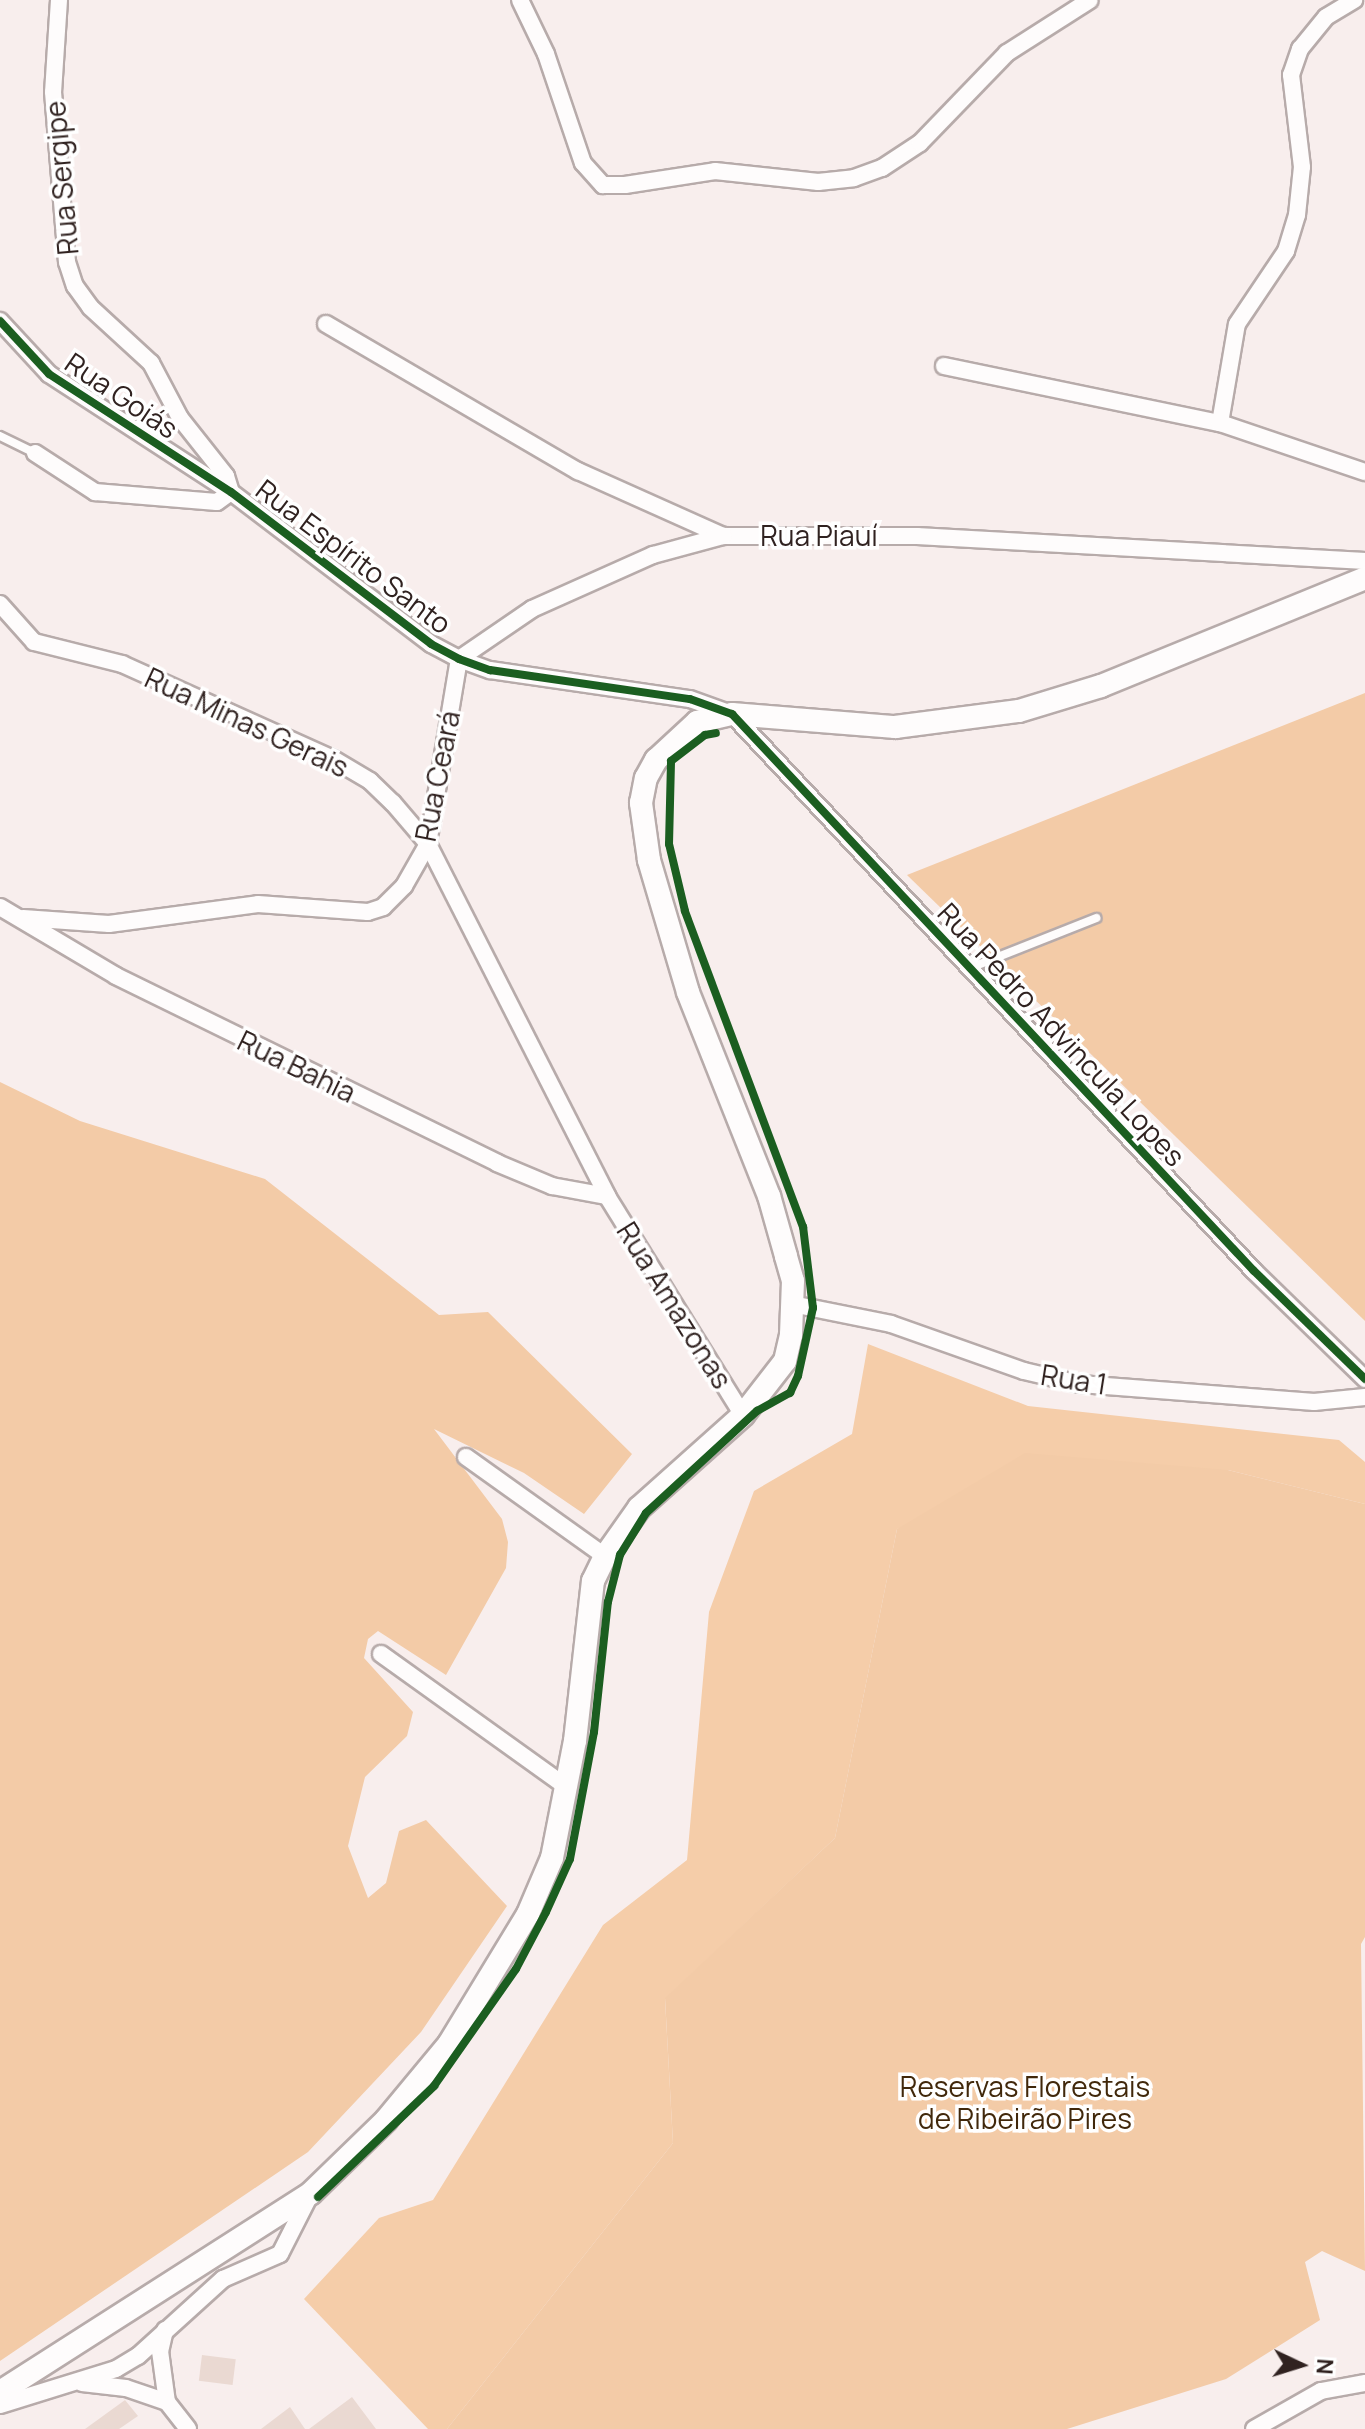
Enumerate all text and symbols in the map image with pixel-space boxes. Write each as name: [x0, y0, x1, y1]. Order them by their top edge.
street label: Rua Sergipe: [38, 100, 84, 256]
street label: Rua Goiás: [59, 345, 185, 445]
street label: Rua Espírito Santo: [250, 472, 458, 640]
street label: Rua Piauí: [760, 518, 878, 552]
street label: Rua Minas Gerais: [140, 660, 354, 784]
street label: Rua Ceará: [408, 708, 466, 844]
street label: Rua Pedro Advincula Lopes: [931, 896, 1193, 1172]
street label: Rua Bahia: [233, 1023, 361, 1109]
street label: Rua Amazonas: [611, 1216, 739, 1394]
street label: Rua 1: [1039, 1357, 1109, 1401]
park label: Reservas Florestais de Ribeirão Pires: [900, 2069, 1150, 2135]
north arrow: [1261, 2325, 1341, 2405]
text: N: [1309, 2358, 1340, 2376]

